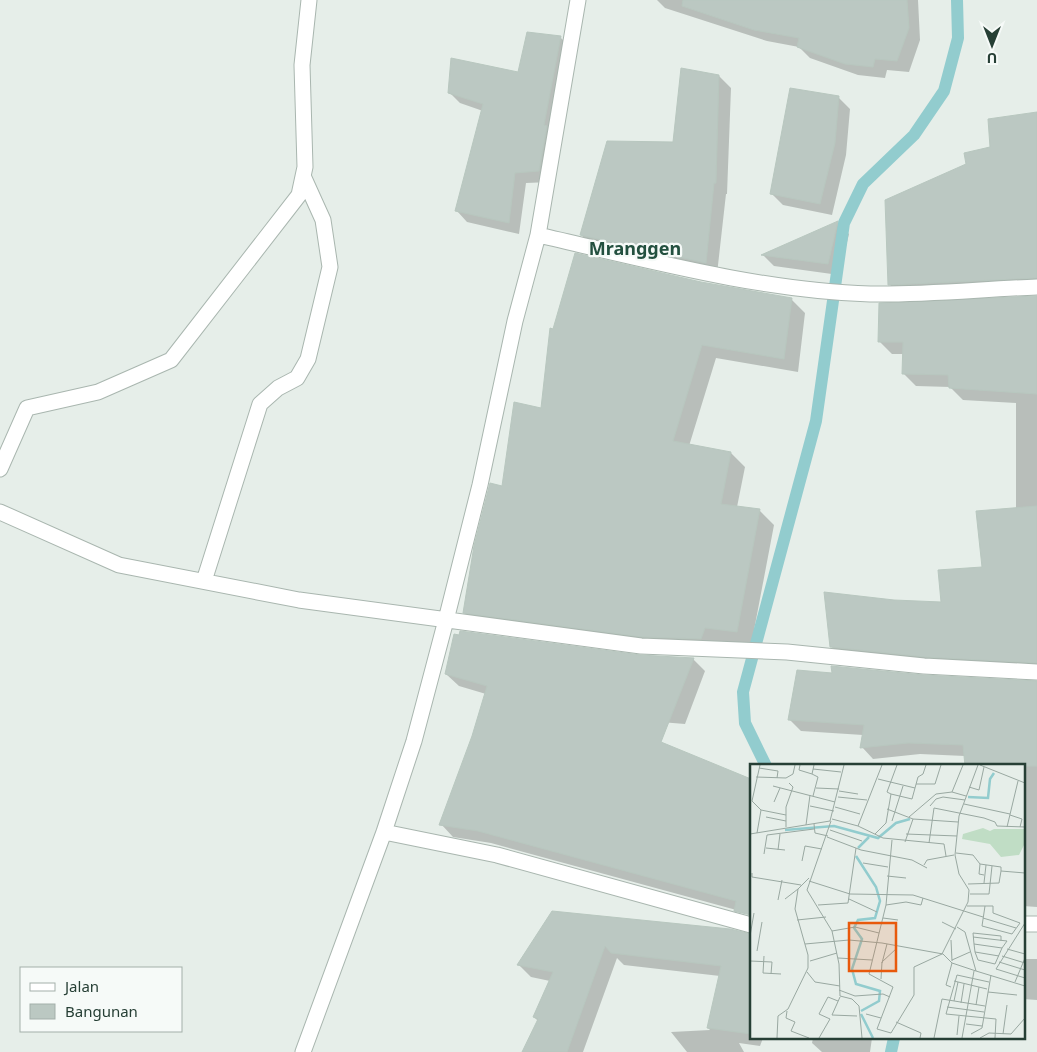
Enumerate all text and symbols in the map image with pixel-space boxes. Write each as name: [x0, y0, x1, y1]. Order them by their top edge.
north arrow: [967, 20, 1017, 70]
text: U: [987, 49, 997, 68]
district label: Mranggen: [589, 236, 681, 260]
inset map: [750, 764, 1024, 1040]
legend: [20, 967, 182, 1032]
text: Jalan: [63, 976, 99, 996]
text: Bangunan: [65, 1001, 138, 1021]

